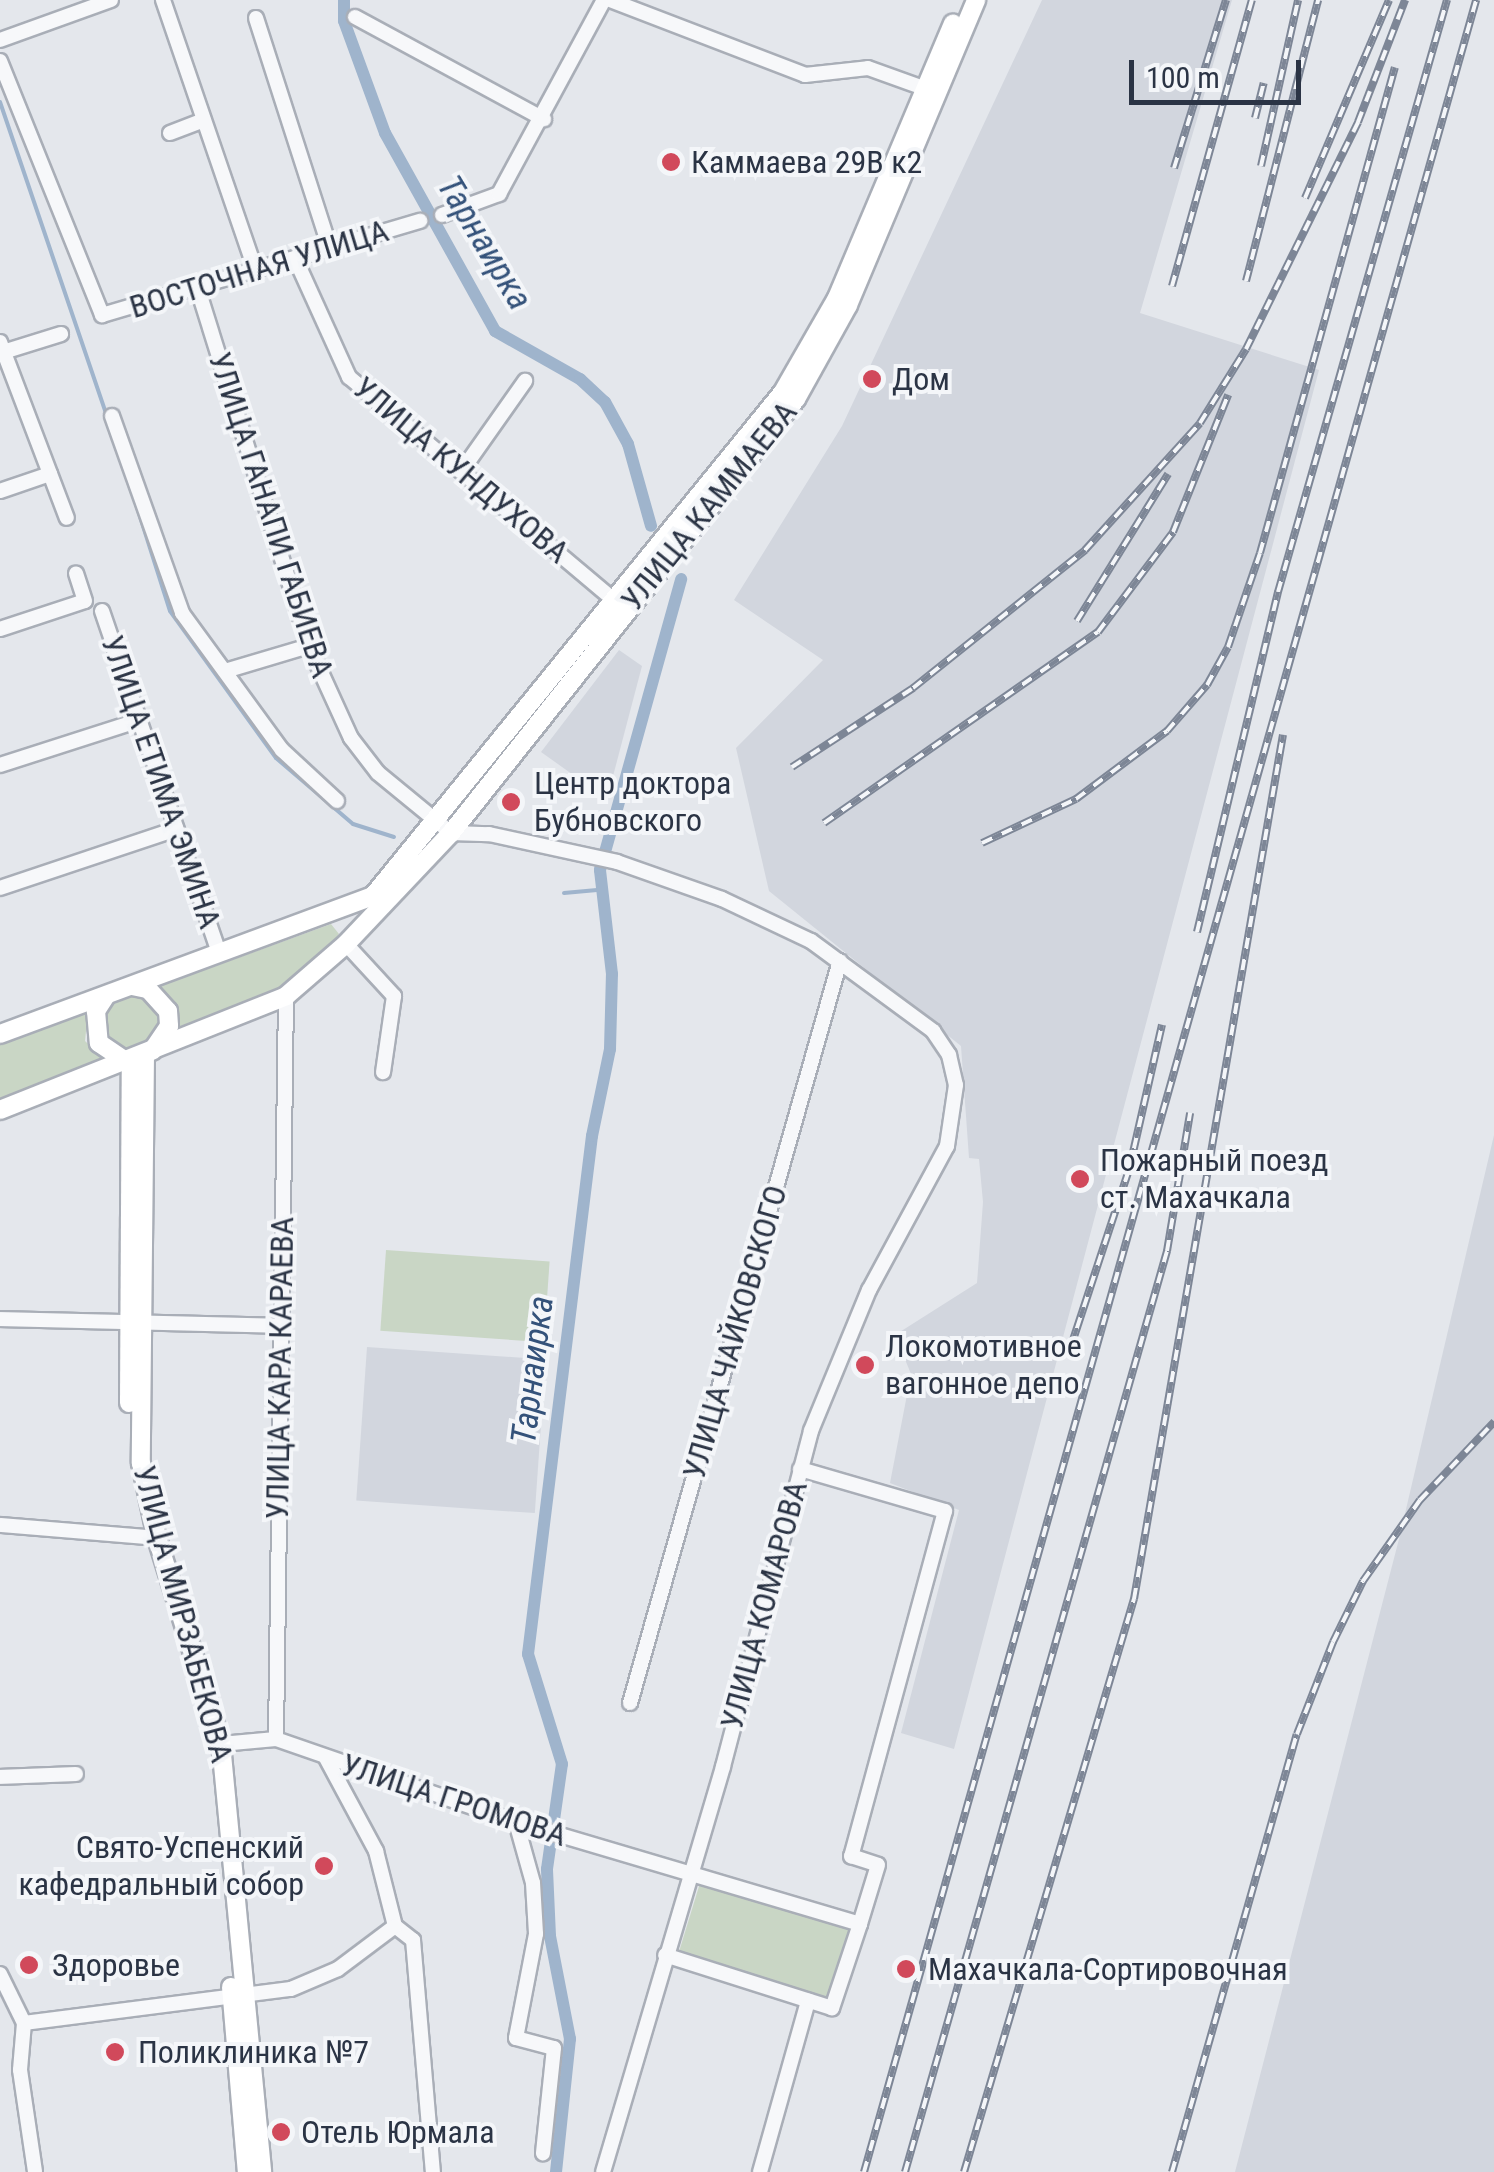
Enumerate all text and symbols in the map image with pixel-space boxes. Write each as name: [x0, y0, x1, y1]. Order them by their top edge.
scale bar: [1134, 40, 1306, 102]
text: 100 m: [1146, 60, 1220, 95]
place label: Каммаева 29В к2: [691, 143, 922, 181]
marker: Каммаева 29В к2: [660, 151, 682, 173]
water label: Тарнаирка: [428, 168, 540, 318]
street label: ВОСТОЧНАЯ УЛИЦА: [125, 211, 393, 327]
street label: УЛИЦА ГАНАПИ ГАБИЕВА: [200, 348, 342, 682]
place label: Дом: [892, 360, 950, 398]
marker: Дом: [861, 368, 883, 390]
street label: УЛИЦА КУНДУХОВА: [345, 369, 577, 571]
street label: УЛИЦА КАММАЕВА: [613, 394, 805, 618]
street label: УЛИЦА ЕТИМА ЭМИНА: [93, 631, 229, 933]
place label: Центр доктора Бубновского: [534, 765, 731, 840]
marker: Центр доктора Бубновского: [498, 789, 524, 815]
place label: Пожарный поезд ст. Махачкала: [1100, 1142, 1328, 1217]
marker: Пожарный поезд ст. Махачкала: [1069, 1168, 1091, 1190]
street label: УЛИЦА ЧАЙКОВСКОГО: [675, 1181, 795, 1483]
street label: УЛИЦА КАРА КАРАЕВА: [258, 1216, 302, 1520]
water label: Тарнаирка: [503, 1294, 563, 1446]
place label: Локомотивное вагонное депо: [885, 1328, 1082, 1403]
marker: Локомотивное вагонное депо: [854, 1354, 876, 1376]
street label: УЛИЦА МИРЗАБЕКОВА: [125, 1461, 241, 1767]
street label: УЛИЦА КОМАРОВА: [712, 1477, 816, 1733]
street label: УЛИЦА ГРОМОВА: [336, 1745, 572, 1855]
place label: Свято-Успенский кафедральный собор: [18, 1829, 304, 1904]
marker: Свято-Успенский кафедральный собор: [313, 1855, 335, 1877]
place label: Здоровье: [52, 1946, 180, 1984]
place label: Махачкала-Сортировочная: [928, 1950, 1288, 1988]
marker: Здоровье: [16, 1952, 42, 1978]
marker: Махачкала-Сортировочная: [893, 1956, 919, 1982]
place label: Поликлиника №7: [138, 2033, 369, 2071]
marker: Поликлиника №7: [102, 2039, 128, 2065]
place label: Отель Юрмала: [301, 2113, 495, 2151]
marker: Отель Юрмала: [270, 2121, 292, 2143]

